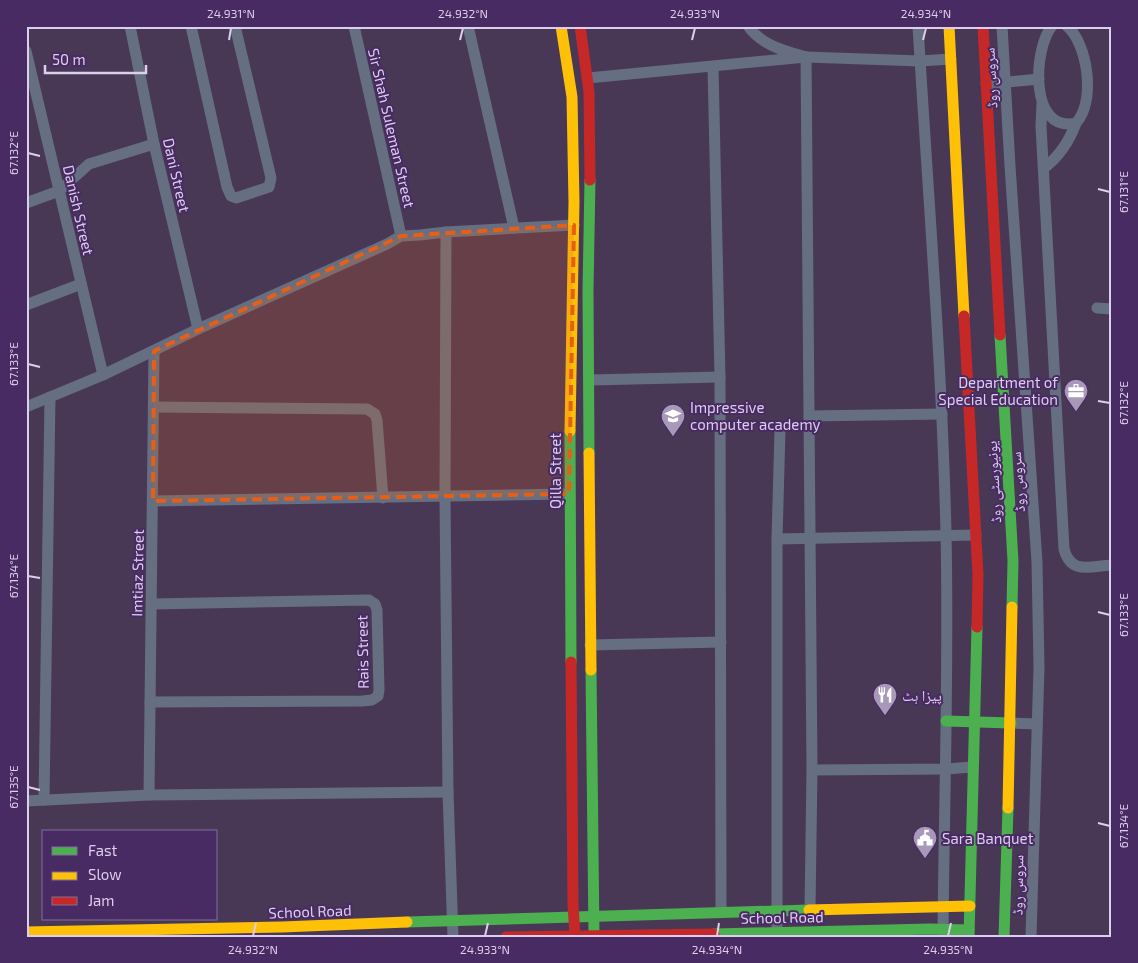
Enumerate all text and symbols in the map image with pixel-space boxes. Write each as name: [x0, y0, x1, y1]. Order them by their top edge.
text: 24.931°N: [207, 6, 255, 20]
text: 24.932°N: [438, 6, 488, 20]
text: 24.933°N: [670, 6, 720, 20]
text: 24.934°N: [901, 6, 951, 20]
scale bar: [45, 42, 146, 74]
street label: Sir Shah Suleman Street: [365, 46, 419, 210]
street label: سروس روڈ: [979, 47, 1003, 109]
text: 50 m: [52, 50, 86, 68]
text: 67.132°E: [6, 131, 20, 175]
street label: Dani Street: [160, 136, 194, 214]
street label: Danish Street: [60, 163, 98, 257]
text: 67.131°E: [1116, 171, 1130, 213]
text: 67.133°E: [6, 342, 20, 386]
place label: Department of Special Education: [938, 373, 1058, 408]
office icon: Department of Special Education: [1063, 378, 1089, 412]
text: 67.132°E: [1116, 381, 1130, 425]
place label: Impressive computer academy: [690, 398, 821, 433]
school or university icon: Impressive computer academy: [660, 403, 686, 437]
street label: Qilla Street: [546, 433, 565, 509]
street label: یونیورسٹی روڈ: [982, 440, 1006, 524]
street label: سروس روڈ: [1006, 451, 1030, 513]
street label: Imtiaz Street: [127, 529, 147, 617]
text: 67.134°E: [6, 553, 20, 598]
text: 67.133°E: [1116, 593, 1130, 637]
street label: Rais Street: [352, 615, 372, 689]
restaurant icon: پیزا ہٹ: [872, 682, 898, 716]
place label: پیزا ہٹ: [902, 686, 942, 705]
text: 67.135°E: [6, 765, 20, 809]
text: 67.134°E: [1116, 803, 1130, 848]
public building icon: Sara Banquet: [912, 825, 938, 859]
place label: Sara Banquet: [942, 829, 1034, 847]
legend: [42, 830, 218, 920]
text: Fast: [88, 841, 118, 859]
street label: سروس روڈ: [1007, 854, 1029, 915]
text: Slow: [88, 865, 122, 883]
text: Jam: [88, 891, 114, 909]
street label: School Road: [268, 901, 352, 921]
street label: School Road: [740, 907, 824, 927]
text: 24.932°N: [228, 942, 278, 956]
text: 24.933°N: [460, 942, 510, 956]
text: 24.934°N: [692, 942, 742, 956]
text: 24.935°N: [923, 942, 973, 956]

